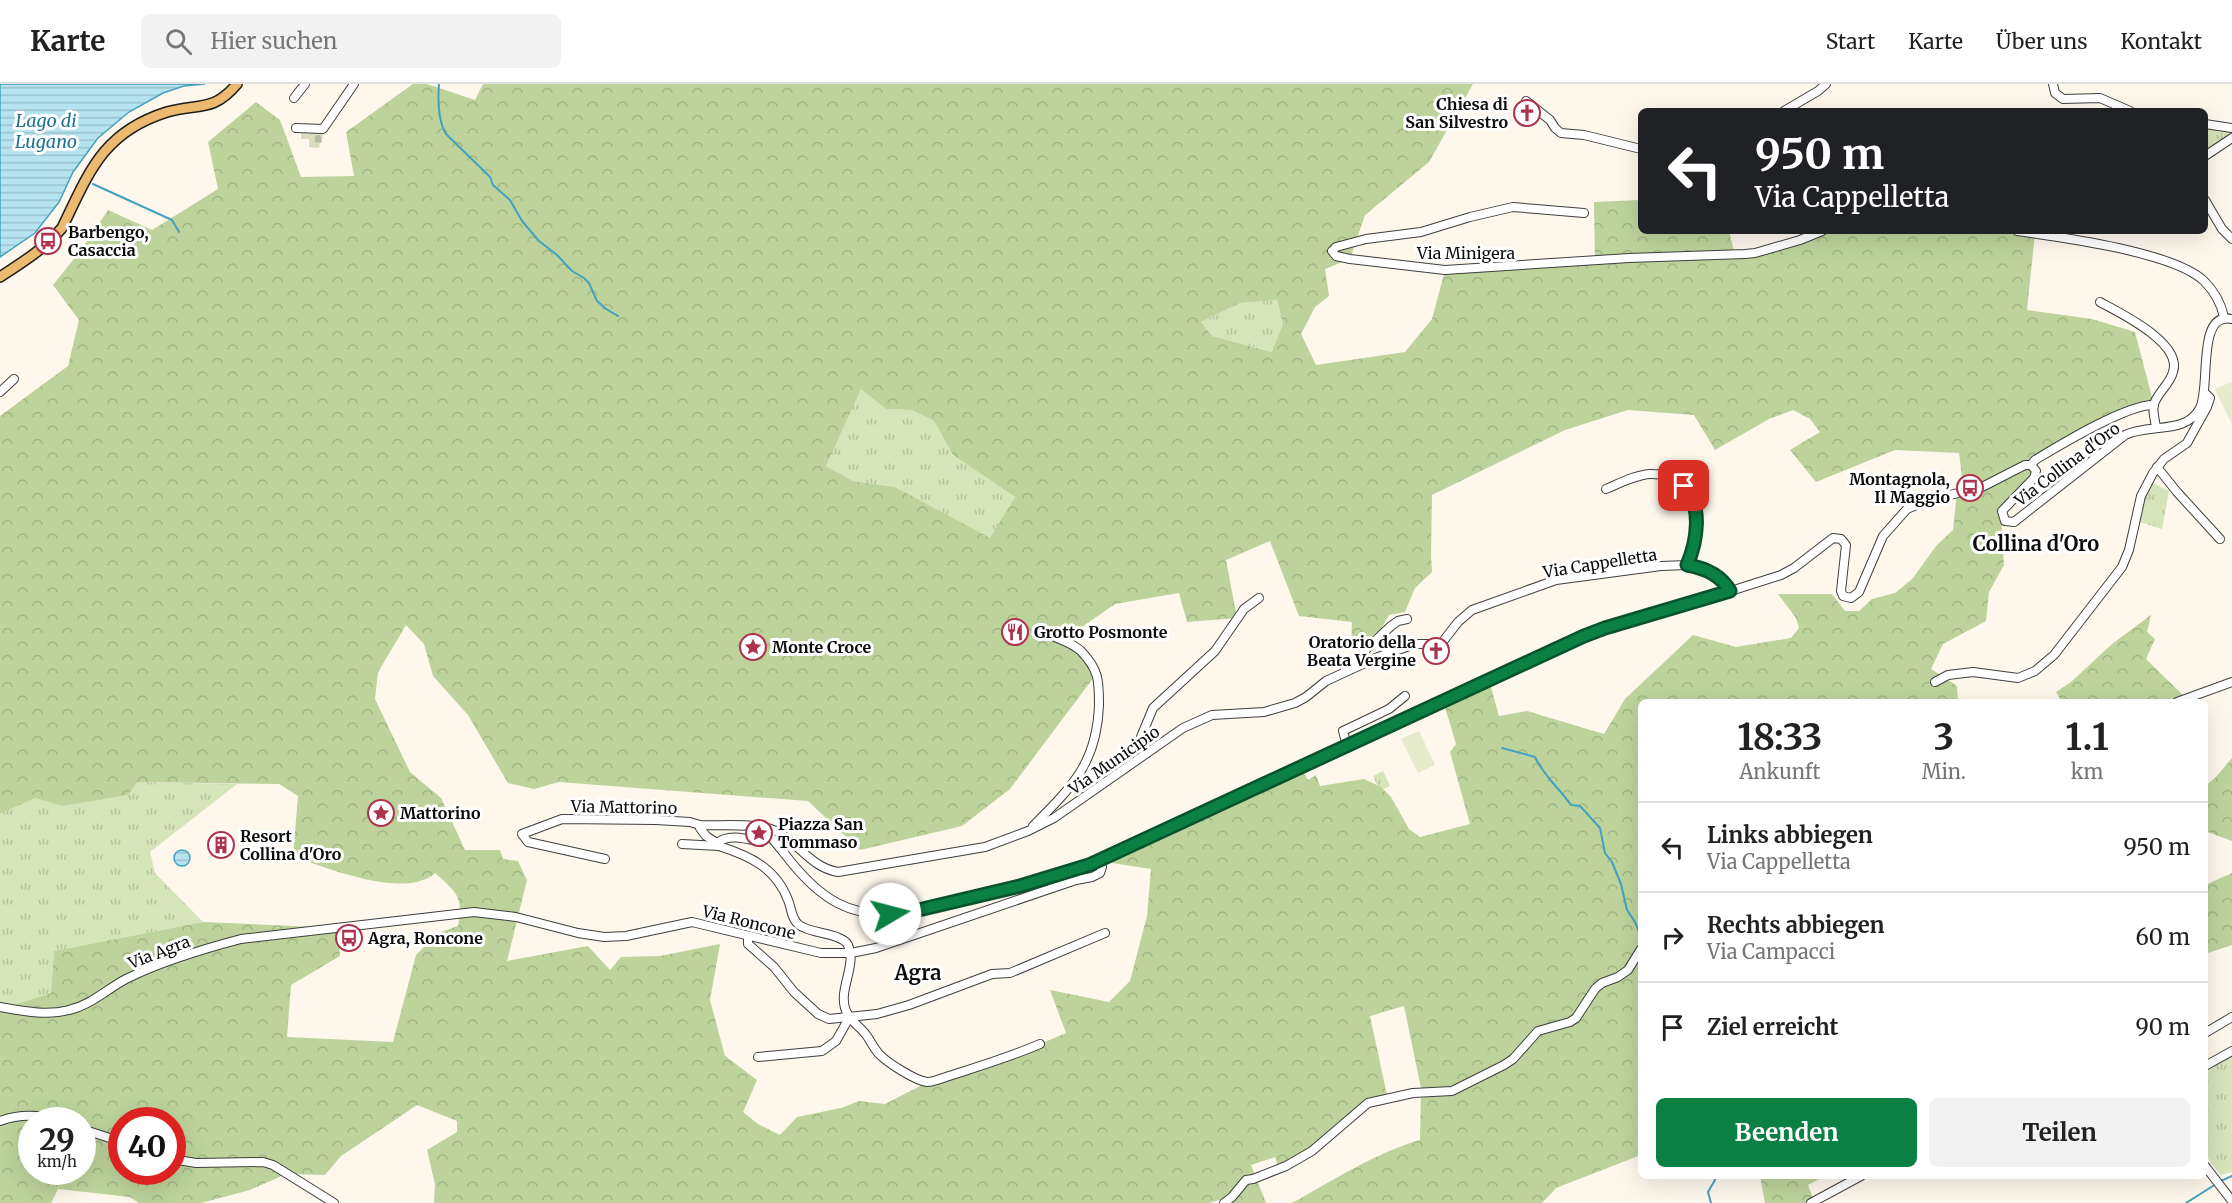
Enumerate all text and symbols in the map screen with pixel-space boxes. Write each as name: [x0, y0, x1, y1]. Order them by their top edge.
search box: [141, 14, 561, 68]
text: Karte: [30, 23, 105, 59]
icon: search: [162, 25, 195, 58]
text: Hier suchen: [210, 27, 337, 55]
text: Start: [1826, 28, 1875, 55]
text: Karte: [1908, 28, 1963, 55]
text: Über uns: [1996, 28, 2087, 55]
text: Kontakt: [2120, 28, 2202, 55]
place label: Chiesa di San Silvestro: [1405, 94, 1509, 132]
church icon: Chiesa di San Silvestro: [1512, 98, 1542, 128]
water label: Lago di Lugano: [15, 109, 77, 153]
text: 950 m: [1755, 128, 1884, 180]
icon: left: [1656, 132, 1734, 210]
text: Via Cappelletta: [1755, 180, 1949, 214]
place label: Barbengo, Casaccia: [68, 222, 149, 260]
bus stop icon: Barbengo, Casaccia: [33, 226, 63, 256]
street label: Via Minigera: [1416, 243, 1515, 263]
street label: Via Collina d'Oro: [2010, 418, 2124, 511]
pin: [1658, 460, 1709, 511]
icon: arrive: [1667, 469, 1700, 502]
place label: Montagnola, Il Maggio: [1849, 469, 1950, 507]
bus stop icon: Montagnola, Il Maggio: [1955, 473, 1985, 503]
district label: Collina d'Oro: [1973, 531, 2099, 556]
street label: Via Cappelletta: [1541, 544, 1659, 582]
restaurant icon: Grotto Posmonte: [1000, 617, 1030, 647]
place label: Grotto Posmonte: [1034, 622, 1168, 642]
place icon: Monte Croce: [738, 632, 768, 662]
place label: Oratorio della Beata Vergine: [1307, 632, 1416, 670]
church icon: Oratorio della Beata Vergine: [1421, 636, 1451, 666]
place label: Monte Croce: [772, 637, 872, 657]
text: 18:33: [1737, 715, 1822, 760]
text: 3: [1933, 715, 1954, 760]
text: 1.1: [2065, 715, 2109, 760]
street label: Via Municipio: [1064, 721, 1163, 799]
text: Ankunft: [1739, 759, 1820, 784]
text: Min.: [1922, 759, 1966, 784]
text: km: [2071, 759, 2103, 784]
street label: Via Mattorino: [570, 796, 677, 818]
place icon: Mattorino: [366, 798, 396, 828]
place label: Mattorino: [400, 803, 481, 823]
place label: Piazza San Tommaso: [778, 814, 864, 852]
place icon: Piazza San Tommaso: [744, 818, 774, 848]
text: Links abbiegen: [1707, 821, 1873, 849]
place label: Resort Collina d'Oro: [240, 826, 342, 864]
building icon: Resort Collina d'Oro: [206, 830, 236, 860]
icon: left: [1656, 831, 1689, 864]
text: 950 m: [2123, 833, 2190, 861]
text: Via Cappelletta: [1707, 849, 1851, 874]
position arrow: [858, 882, 922, 946]
street label: Via Roncone: [699, 901, 798, 943]
text: Rechts abbiegen: [1707, 911, 1884, 939]
icon: right: [1656, 921, 1689, 954]
bus stop icon: Agra, Roncone: [334, 923, 364, 953]
text: 60 m: [2136, 923, 2190, 951]
place label: Agra, Roncone: [367, 928, 483, 949]
street label: Via Agra: [124, 931, 193, 973]
text: Via Campacci: [1707, 939, 1835, 964]
district label: Agra: [894, 960, 942, 985]
icon: arrive: [1656, 1011, 1689, 1044]
text: Ziel erreicht: [1707, 1013, 1838, 1041]
text: 90 m: [2135, 1013, 2190, 1041]
button: Beenden: [1656, 1098, 1917, 1167]
button: Teilen: [1929, 1098, 2190, 1167]
speed limit sign: 40: [108, 1107, 186, 1185]
text: 29: [39, 1120, 75, 1158]
text: km/h: [37, 1152, 77, 1171]

